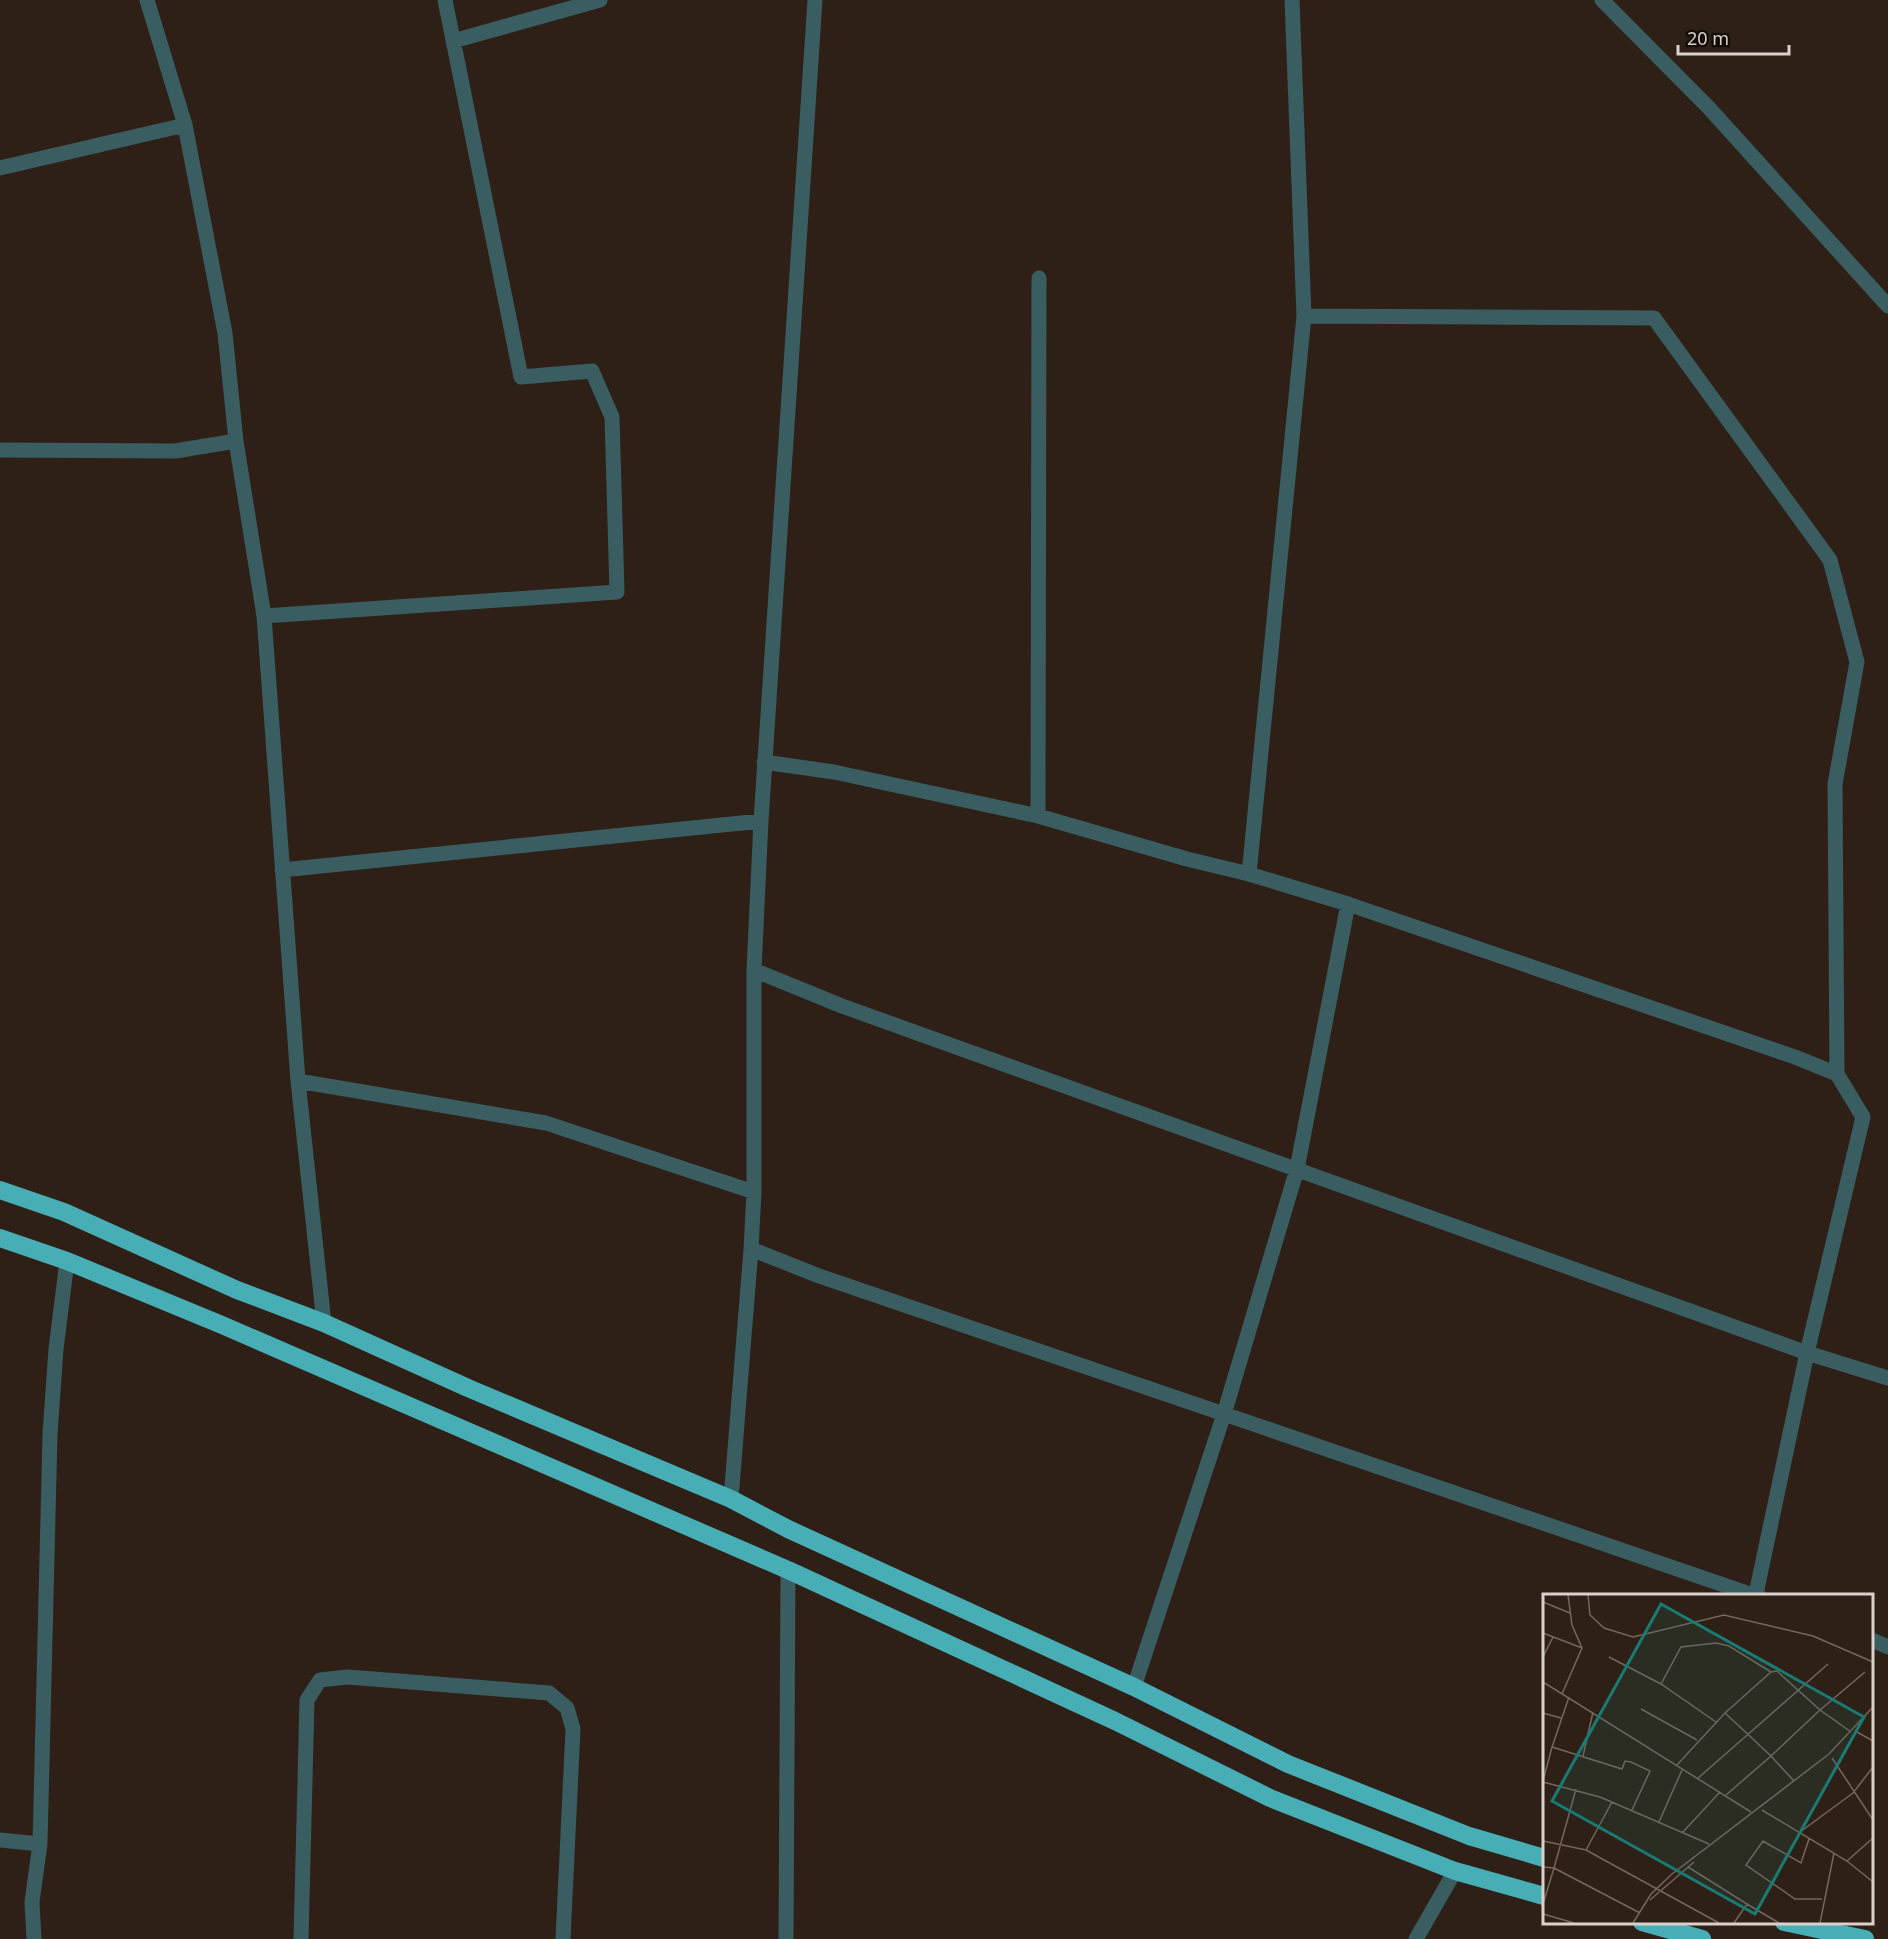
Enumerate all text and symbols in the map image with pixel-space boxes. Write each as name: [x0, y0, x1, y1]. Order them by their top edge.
scale bar: [1678, 18, 1789, 56]
text: 20 m: [1687, 26, 1729, 50]
inset map: [1543, 1594, 1873, 1924]

